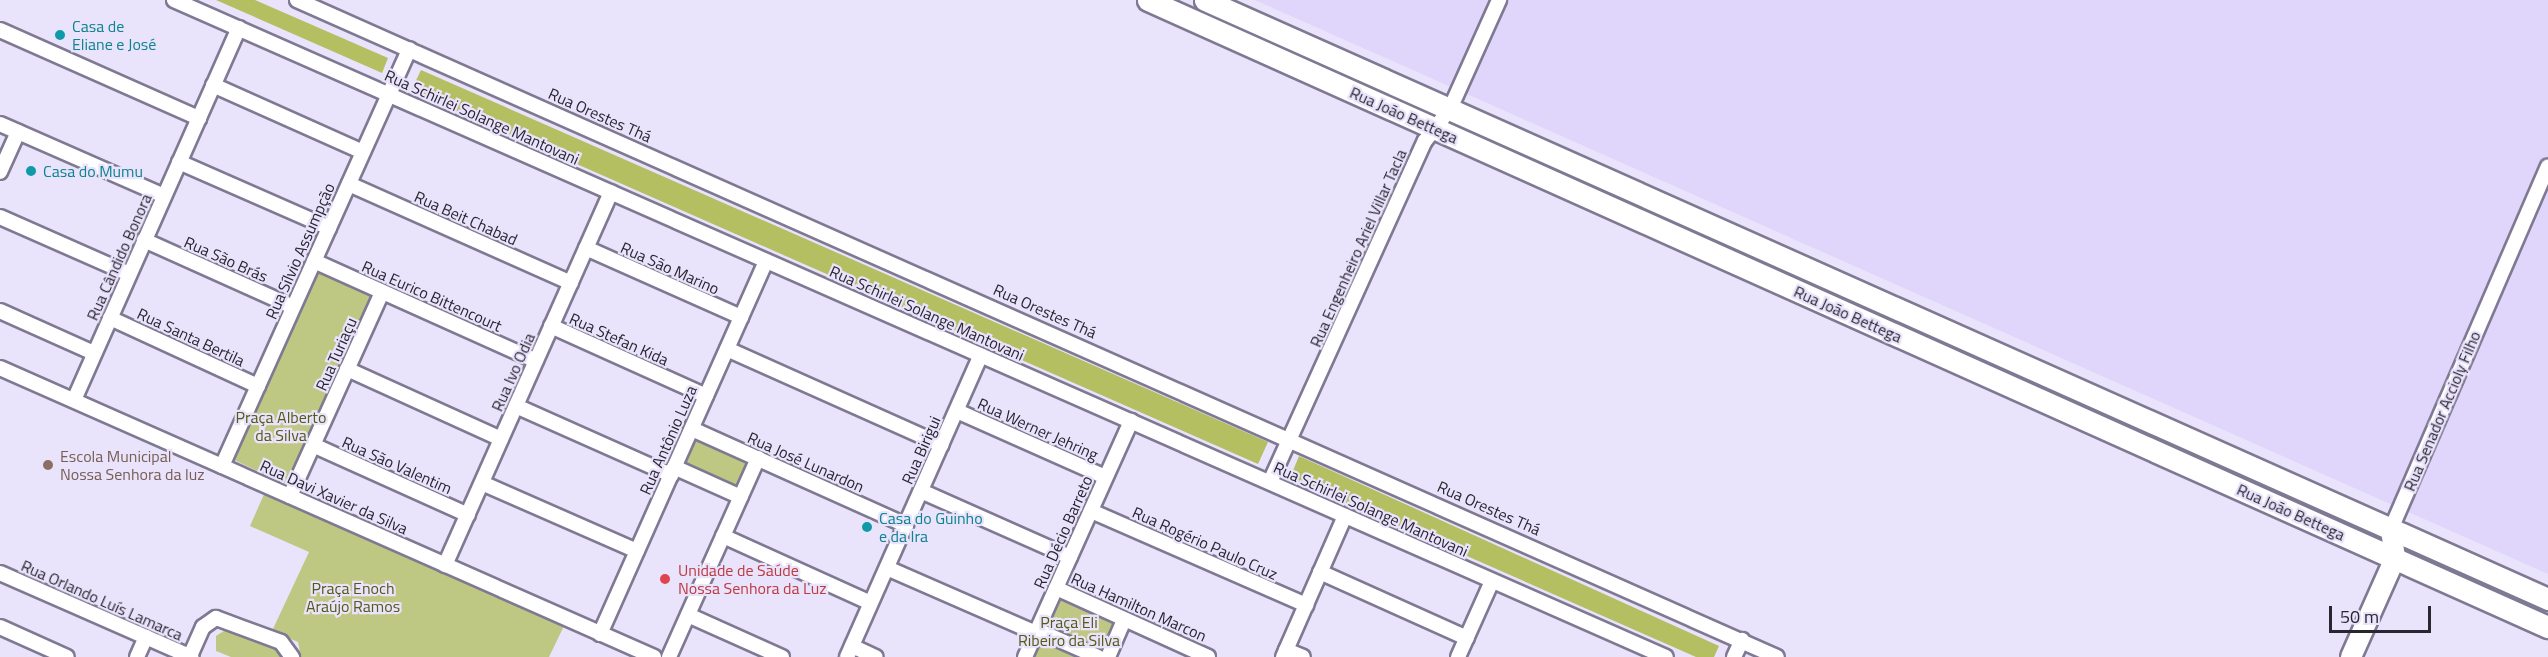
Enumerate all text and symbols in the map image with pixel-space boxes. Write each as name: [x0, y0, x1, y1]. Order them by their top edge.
place label: Casa de Eliane e José: [72, 16, 156, 54]
marker: Casa de Eliane e José: [53, 28, 67, 42]
street label: Rua Schirlei Solange Mantovani: [382, 65, 582, 169]
street label: Rua João Bettega: [1347, 83, 1461, 147]
street label: Rua Orestes Thá: [545, 84, 655, 146]
street label: Rua Engenheiro Ariel Villar Tacla: [1306, 146, 1410, 350]
place label: Casa do Mumu: [43, 161, 143, 181]
marker: Casa do Mumu: [24, 164, 38, 178]
street label: Rua Sílvio Assumpção: [261, 180, 339, 322]
street label: Rua Beit Chabad: [412, 187, 520, 249]
street label: Rua Cândido Bonora: [82, 191, 156, 323]
street label: Rua São Brás: [181, 232, 271, 286]
street label: Rua São Marino: [618, 238, 722, 298]
street label: Rua Eurico Bittencourt: [359, 256, 505, 336]
street label: Rua Schirlei Solange Mantovani: [827, 261, 1027, 365]
street label: Rua Orestes Thá: [990, 280, 1100, 342]
street label: Rua João Bettega: [1791, 282, 1905, 346]
street label: Rua Santa Bertila: [134, 304, 248, 370]
street label: Rua Stefan Kida: [566, 309, 672, 369]
street label: Rua Turiaçu: [311, 315, 361, 393]
street label: Rua Senador Accioly Filho: [2400, 328, 2484, 494]
street label: Rua Ivo Odia: [487, 330, 539, 414]
street label: Rua Antônio Luza: [635, 382, 701, 498]
street label: Rua Werner Jehring: [975, 394, 1101, 464]
park label: Praça Alberto da Silva: [236, 407, 326, 445]
street label: Rua Birigui: [897, 413, 945, 487]
street label: Rua José Lunardon: [745, 428, 867, 496]
street label: Rua São Valentim: [339, 432, 455, 498]
place label: Escola Municipal Nossa Senhora da luz: [60, 446, 205, 484]
street label: Rua Davi Xavier da Silva: [257, 456, 411, 538]
street label: Rua Schirlei Solange Mantovani: [1271, 457, 1471, 561]
marker: Escola Municipal Nossa Senhora da luz: [41, 458, 55, 472]
street label: Rua Décio Barreto: [1030, 473, 1096, 591]
street label: Rua Orestes Thá: [1434, 477, 1544, 539]
street label: Rua João Bettega: [2234, 480, 2348, 544]
street label: Rua Rogério Paulo Cruz: [1129, 502, 1281, 584]
place label: Casa do Guinho e da Ira: [879, 508, 983, 546]
marker: Casa do Guinho e da Ira: [860, 520, 874, 534]
street label: Rua Orlando Luís Lamarca: [18, 556, 186, 644]
place label: Unidade de Saúde Nossa Senhora da Luz: [678, 560, 826, 598]
street label: Rua Hamilton Marcon: [1068, 569, 1210, 645]
marker: Unidade de Saúde Nossa Senhora da Luz: [656, 570, 674, 588]
park label: Praça Enoch Araújo Ramos: [306, 578, 400, 616]
scale bar: [2332, 594, 2434, 632]
text: 50 m: [2340, 603, 2379, 630]
park label: Praça Eli Ribeiro da Silva: [1018, 612, 1120, 650]

